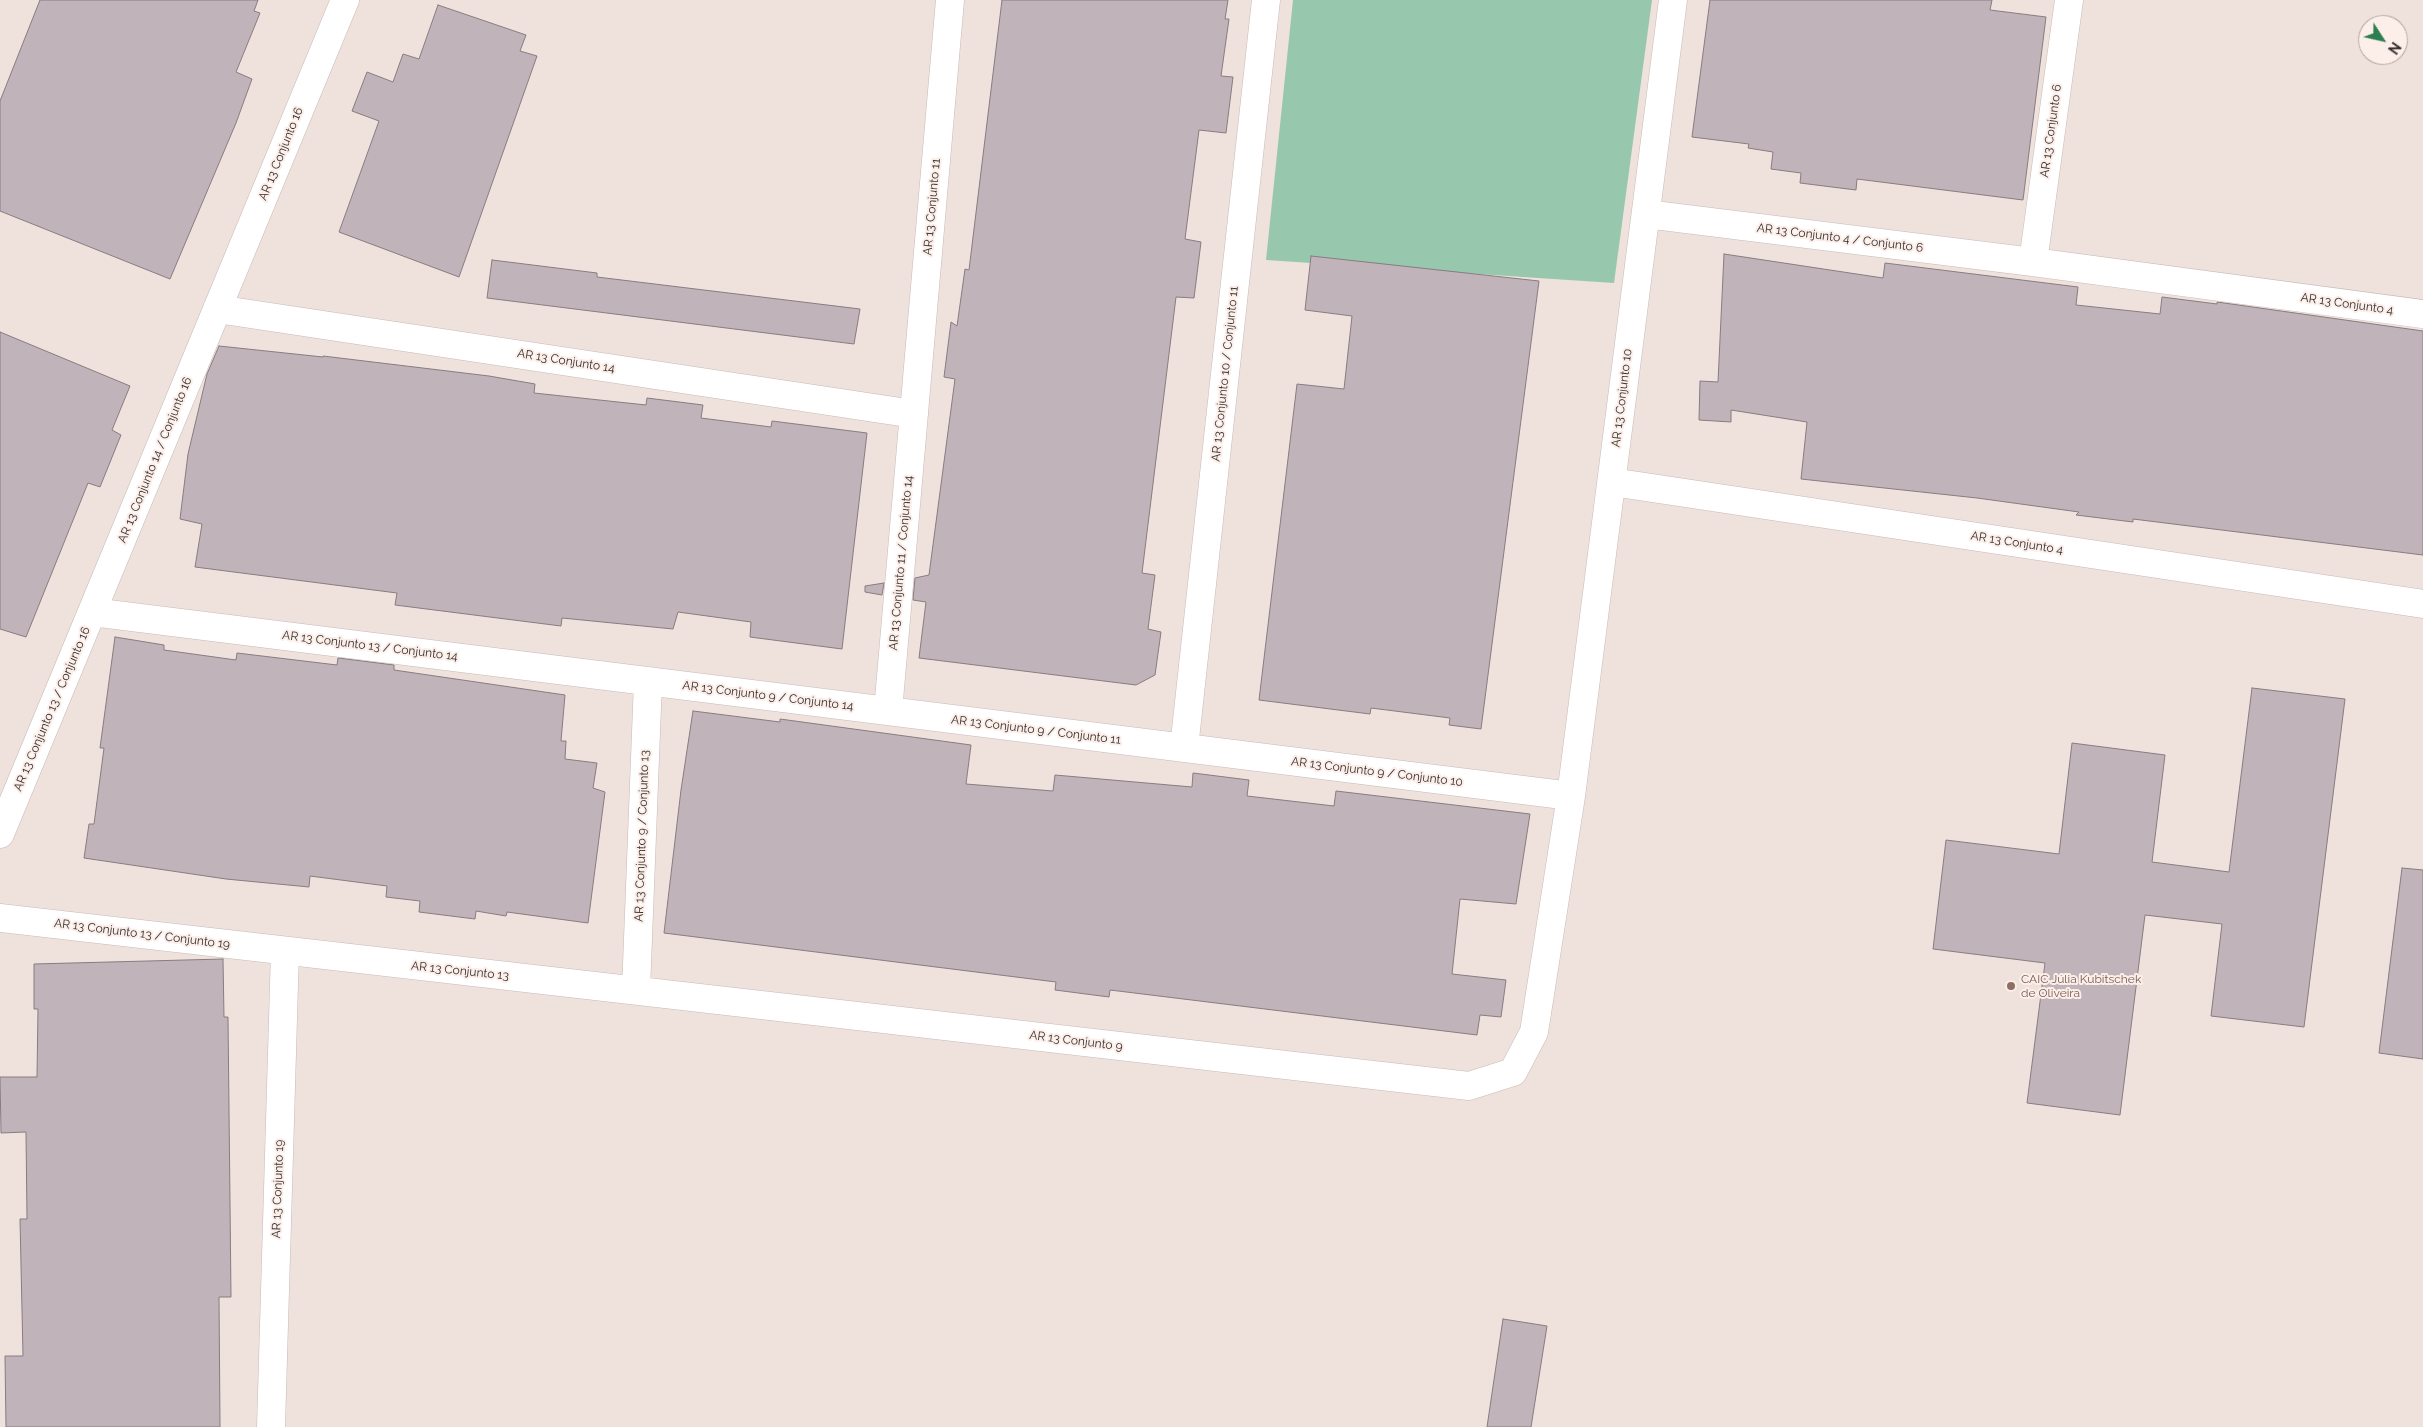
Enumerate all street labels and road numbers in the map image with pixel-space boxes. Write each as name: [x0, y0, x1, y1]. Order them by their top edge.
street label: AR 13 Conjunto 6: [2037, 83, 2065, 179]
street label: AR 13 Conjunto 16: [256, 105, 306, 203]
street label: AR 13 Conjunto 11: [921, 158, 943, 256]
street label: AR 13 Conjunto 4 / Conjunto 6: [1756, 221, 1924, 255]
street label: AR 13 Conjunto 10 / Conjunto 11: [1209, 286, 1241, 462]
street label: AR 13 Conjunto 4: [2300, 290, 2394, 318]
street label: AR 13 Conjunto 14: [516, 346, 616, 376]
street label: AR 13 Conjunto 10: [1609, 348, 1635, 448]
street label: AR 13 Conjunto 14 / Conjunto 16: [115, 375, 195, 545]
street label: AR 13 Conjunto 11 / Conjunto 14: [886, 475, 916, 651]
street label: AR 13 Conjunto 4: [1970, 529, 2064, 557]
street label: AR 13 Conjunto 13 / Conjunto 16: [11, 625, 93, 793]
street label: AR 13 Conjunto 13 / Conjunto 14: [281, 628, 459, 664]
street label: AR 13 Conjunto 9 / Conjunto 14: [682, 678, 854, 714]
street label: AR 13 Conjunto 9 / Conjunto 11: [950, 712, 1122, 748]
street label: AR 13 Conjunto 9 / Conjunto 13: [632, 750, 652, 922]
street label: AR 13 Conjunto 9 / Conjunto 10: [1290, 754, 1464, 790]
street label: AR 13 Conjunto 13 / Conjunto 19: [53, 916, 231, 952]
street label: AR 13 Conjunto 13: [410, 959, 510, 983]
street label: AR 13 Conjunto 9: [1029, 1028, 1123, 1054]
street label: AR 13 Conjunto 19: [269, 1139, 287, 1239]

